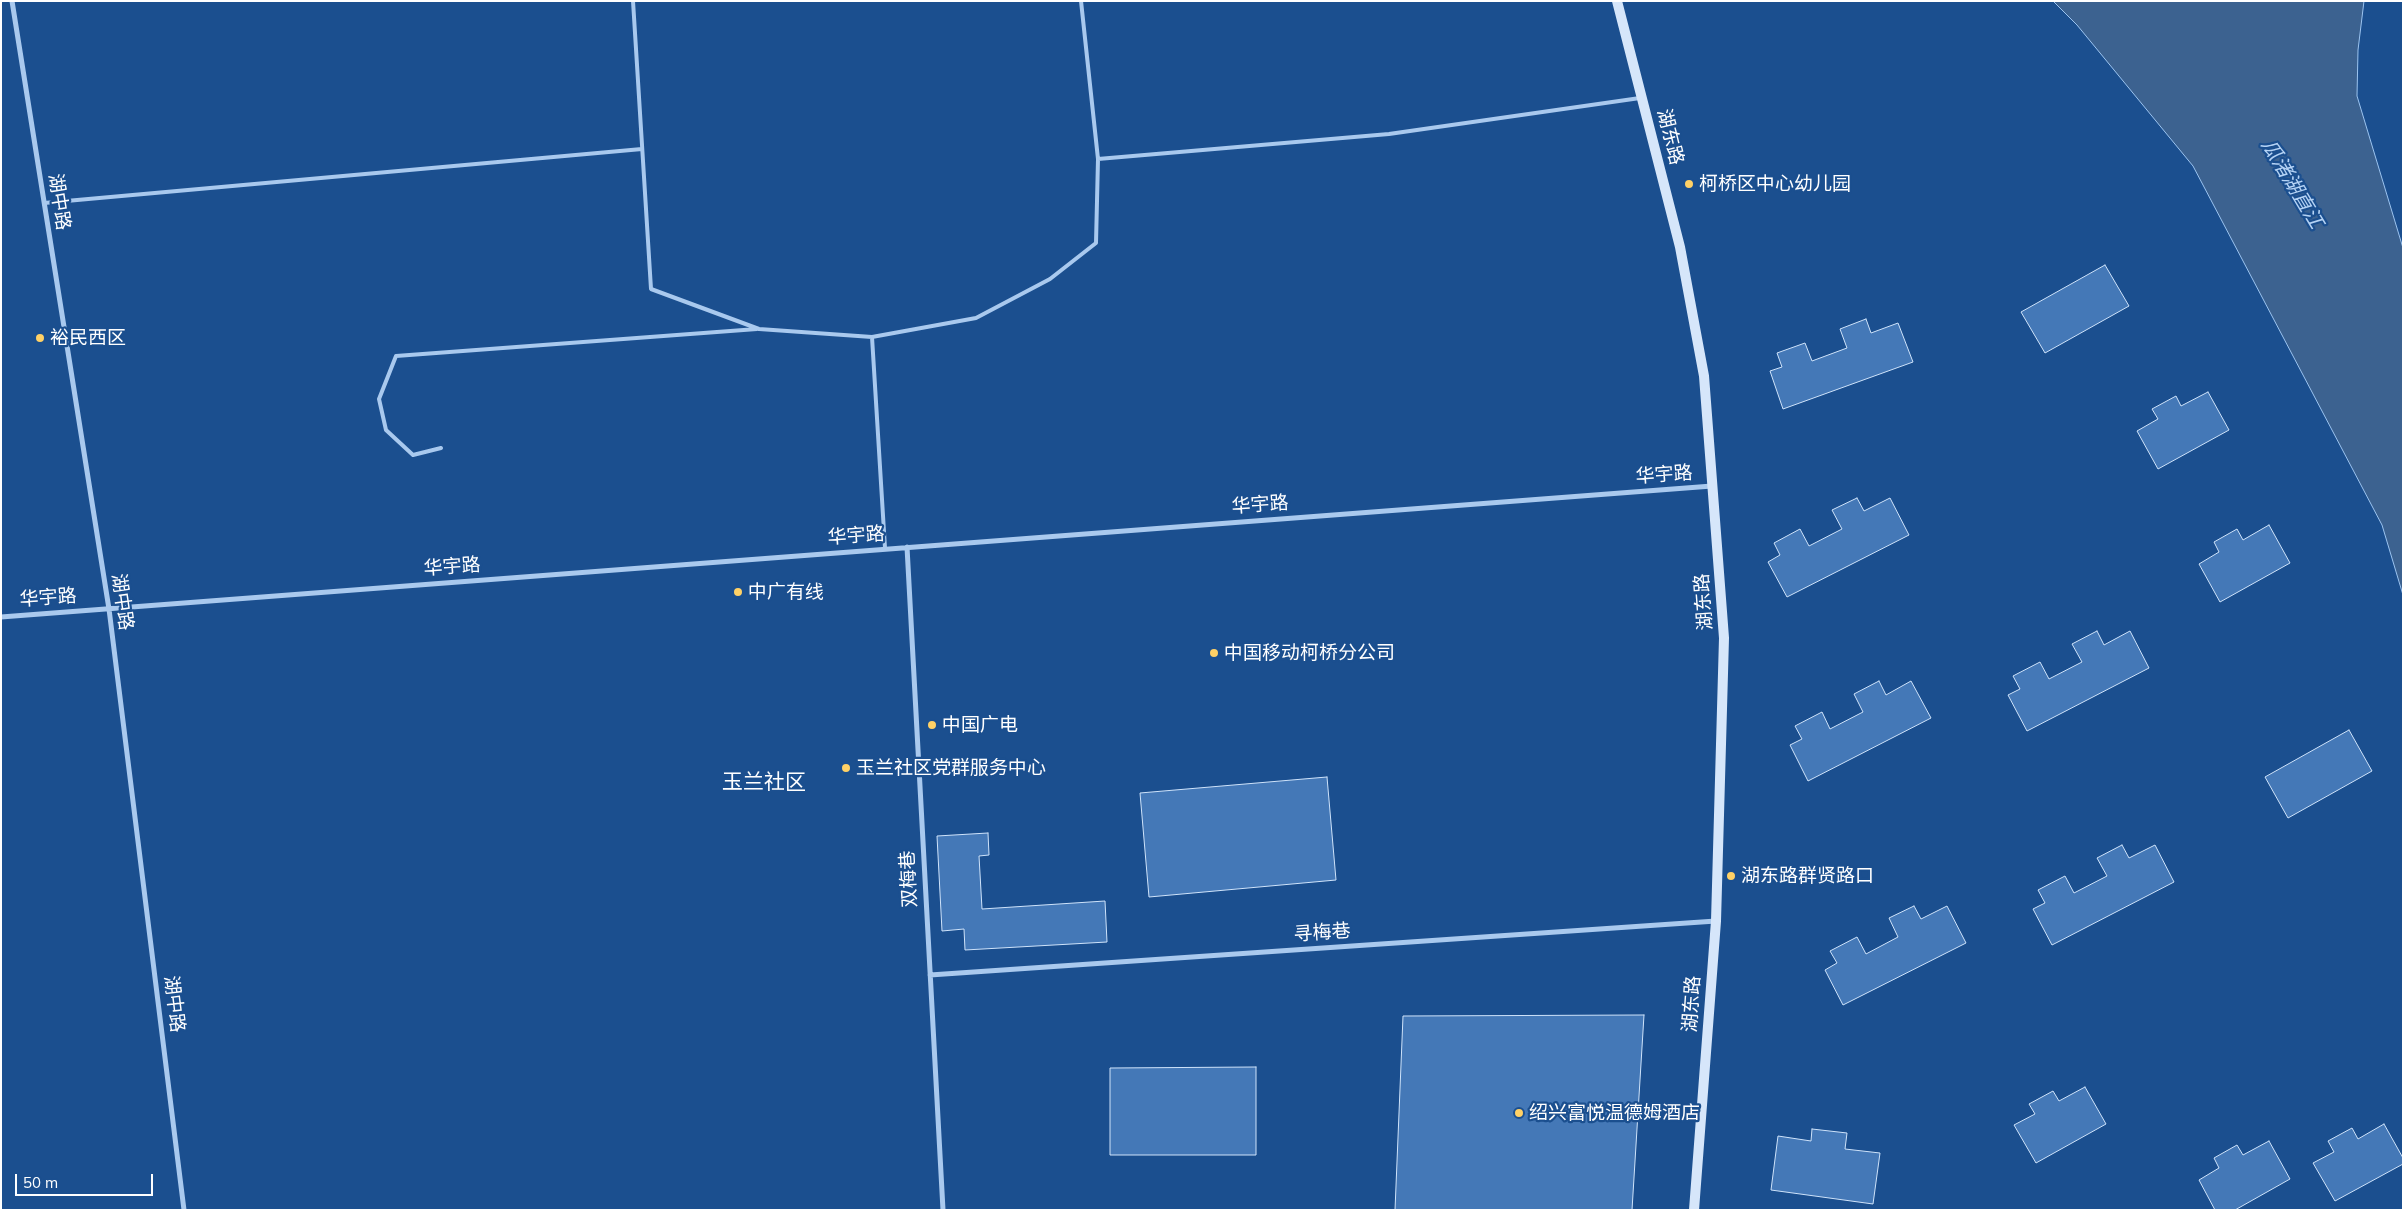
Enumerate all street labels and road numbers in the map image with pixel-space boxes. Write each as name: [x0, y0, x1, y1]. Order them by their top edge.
street label: 湖东路: [1652, 107, 1688, 167]
street label: 湖中路: [43, 172, 75, 232]
street label: 华宇路: [1635, 462, 1693, 488]
street label: 华宇路: [1231, 492, 1289, 518]
street label: 华宇路: [827, 523, 885, 549]
street label: 华宇路: [423, 554, 481, 580]
street label: 湖中路: [107, 572, 137, 632]
street label: 湖东路: [1691, 573, 1717, 631]
street label: 华宇路: [19, 585, 77, 611]
street label: 双梅巷: [896, 850, 922, 908]
street label: 寻梅巷: [1293, 920, 1351, 946]
street label: 湖中路: [159, 974, 189, 1034]
street label: 湖东路: [1679, 975, 1705, 1033]

